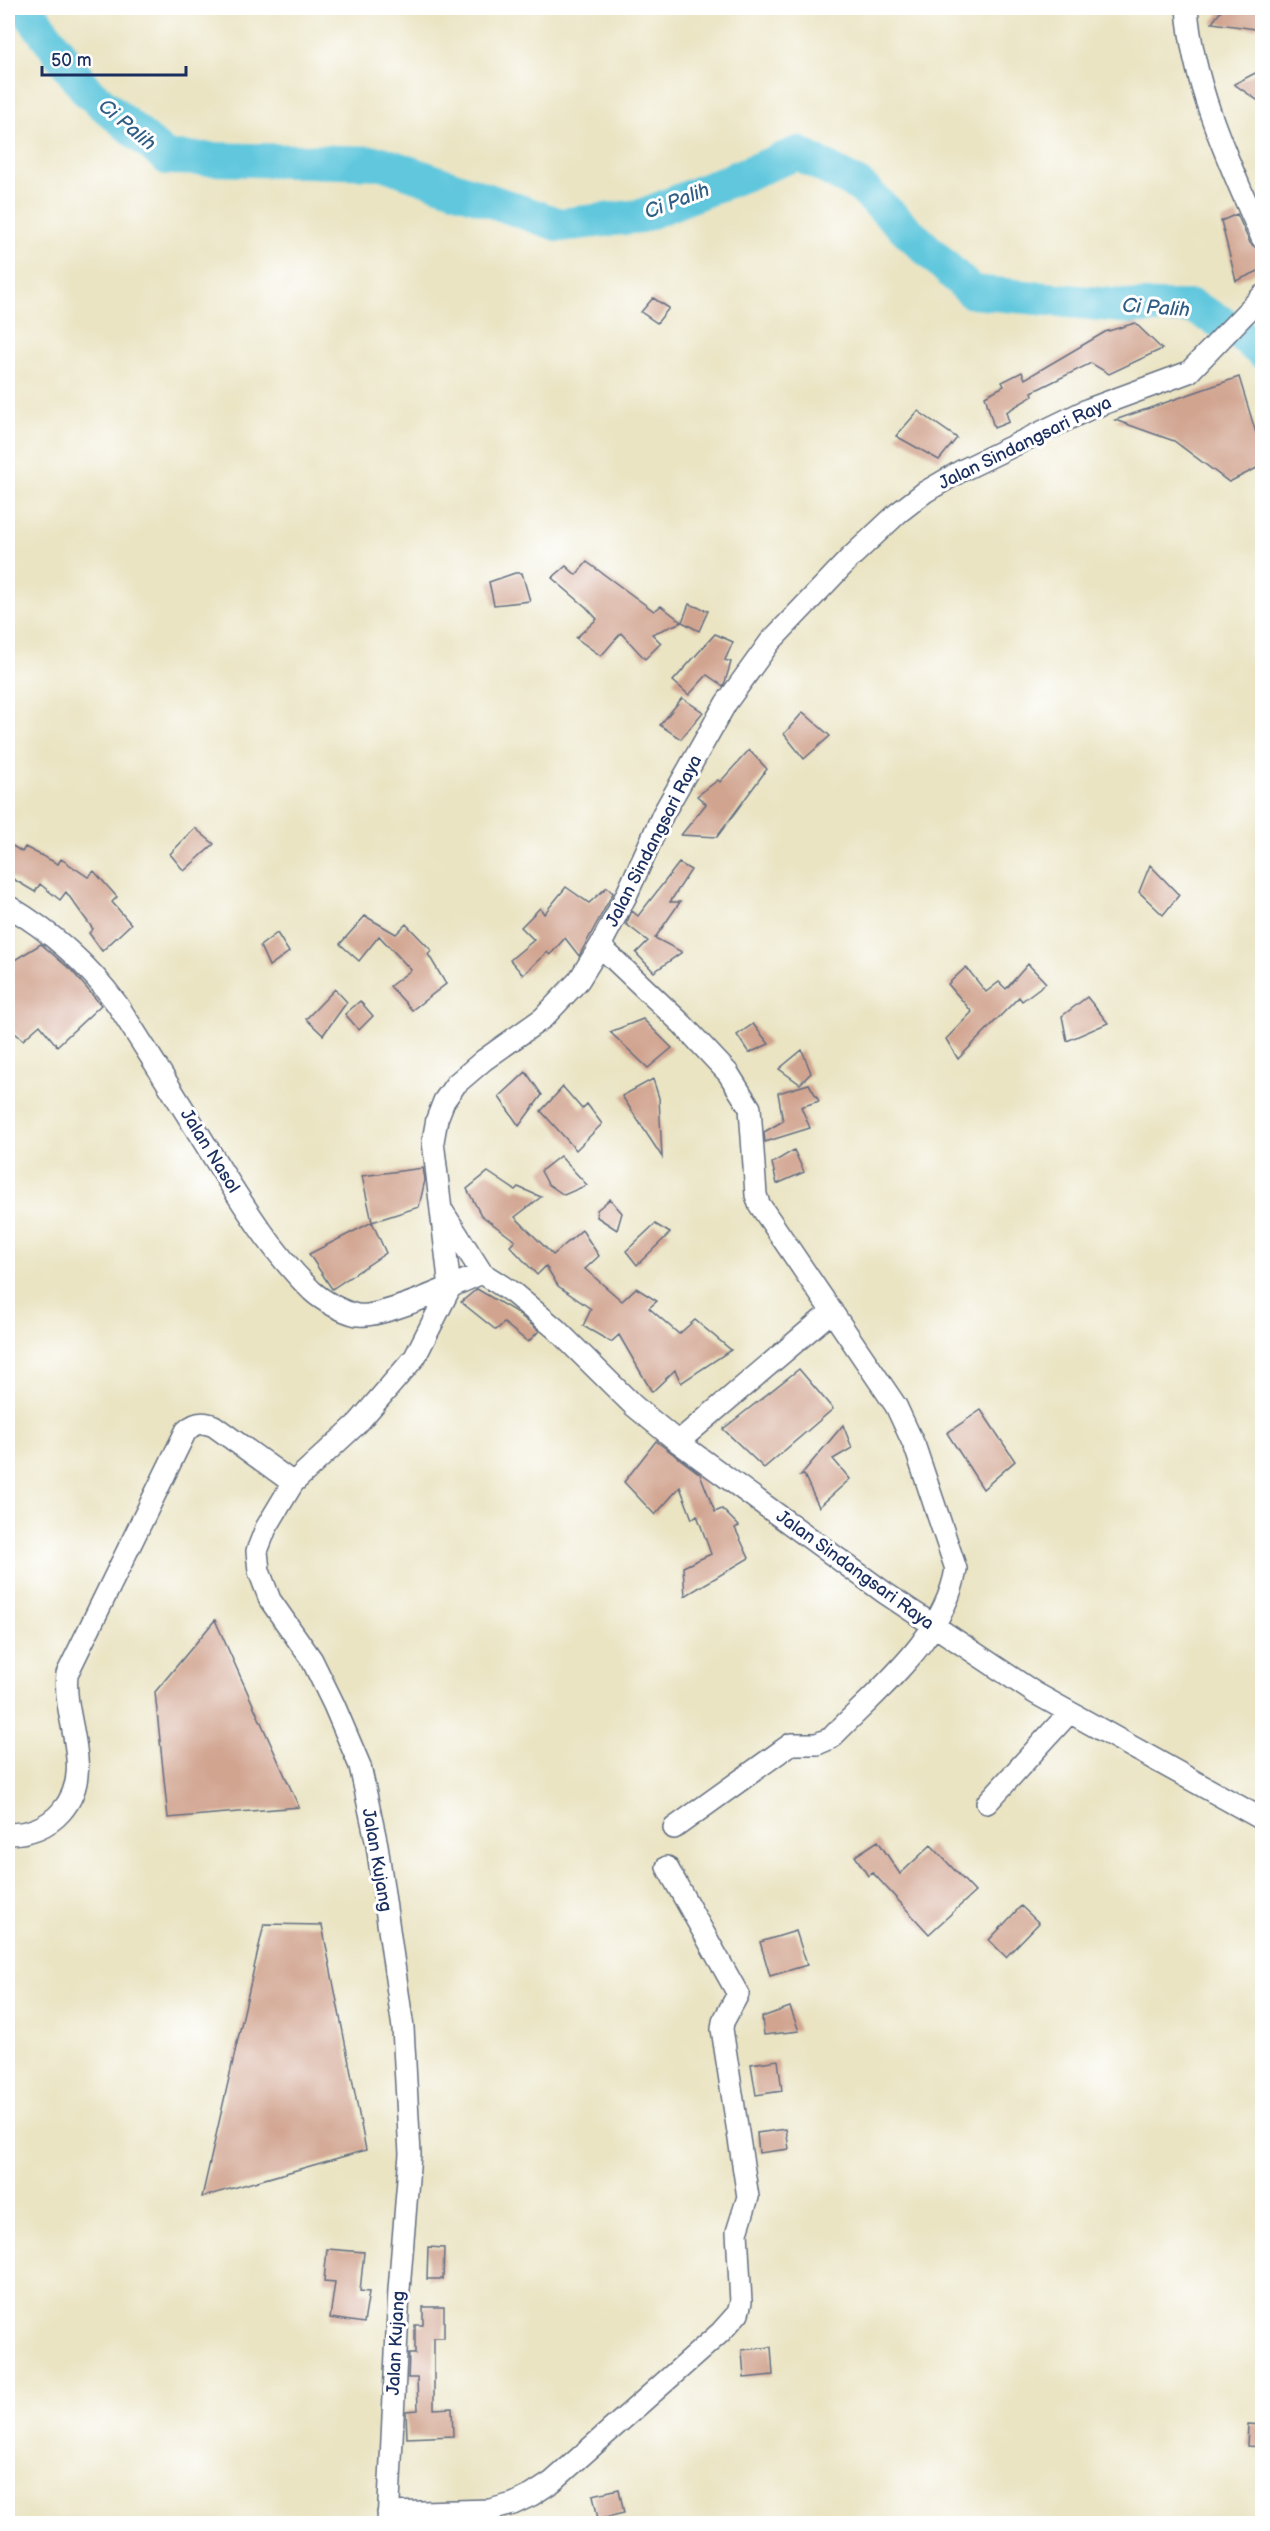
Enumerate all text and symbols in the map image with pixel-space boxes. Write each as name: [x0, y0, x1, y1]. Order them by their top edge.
scale bar: [42, 39, 186, 77]
text: 50 m: [51, 50, 92, 71]
water label: Ci Palih: [93, 94, 161, 156]
water label: Ci Palih: [641, 178, 713, 224]
water label: Ci Palih: [1121, 294, 1191, 322]
street label: Jalan Sindangsari Raya: [935, 392, 1115, 494]
street label: Jalan Sindangsari Raya: [602, 752, 706, 930]
street label: Jalan Nasol: [176, 1105, 244, 1197]
street label: Jalan Sindangsari Raya: [772, 1506, 938, 1634]
street label: Jalan Kujang: [358, 1807, 396, 1913]
street label: Jalan Kujang: [383, 2290, 409, 2396]

